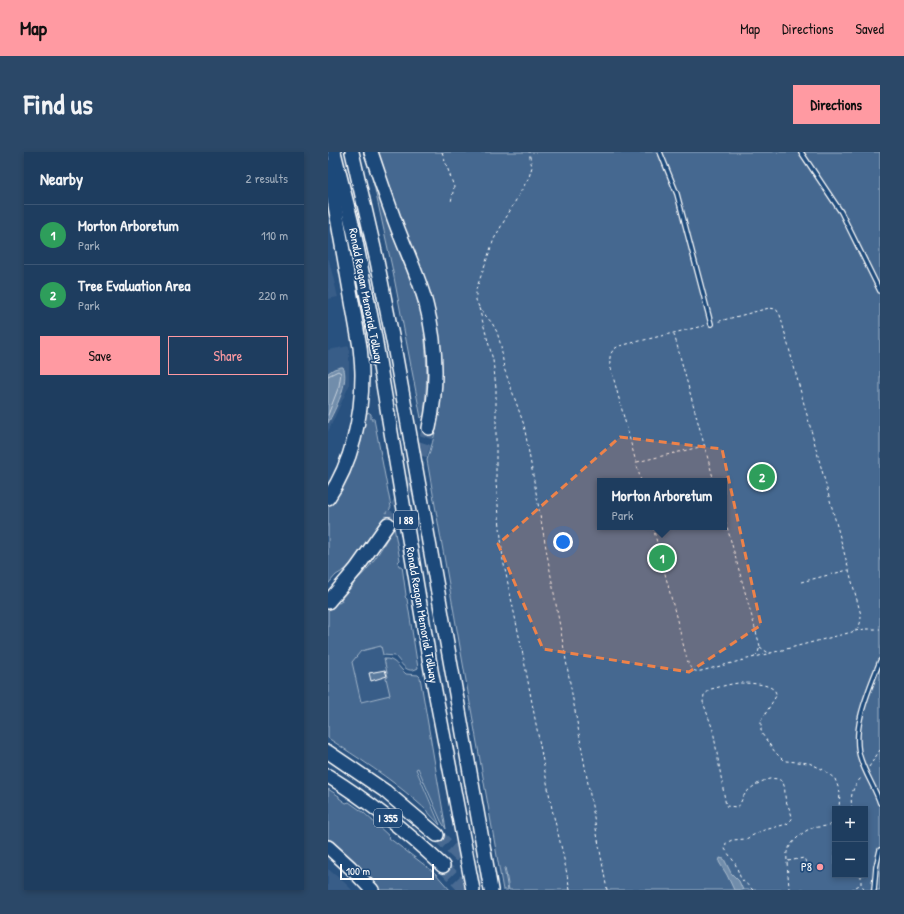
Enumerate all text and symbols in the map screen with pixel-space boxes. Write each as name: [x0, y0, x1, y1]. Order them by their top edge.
text: Map: [20, 15, 47, 41]
text: Map: [740, 19, 760, 38]
text: Directions: [782, 19, 833, 38]
text: Saved: [855, 19, 884, 38]
text: Find us: [24, 85, 93, 123]
button: Directions: [793, 85, 880, 124]
text: Nearby: [40, 167, 83, 190]
text: 2 results: [246, 169, 288, 187]
text: Morton Arboretum: [78, 215, 179, 236]
text: 1: [51, 226, 55, 244]
text: 110 m: [261, 226, 288, 244]
street label: Ronald Reagan Memorial Tollway: [345, 227, 388, 365]
text: Park: [78, 236, 100, 254]
text: Tree Evaluation Area: [78, 275, 190, 296]
text: 2: [50, 286, 56, 304]
text: 220 m: [258, 286, 288, 304]
text: Park: [78, 296, 100, 314]
button: Save: [40, 336, 160, 375]
button: Share: [168, 336, 288, 375]
pin: 2: [749, 462, 775, 492]
popup: [597, 478, 727, 530]
text: Morton Arboretum: [612, 485, 712, 506]
text: Park: [612, 506, 633, 524]
road number: I 88: [394, 511, 418, 529]
your location: [553, 532, 573, 552]
pin: 1: [649, 543, 675, 573]
street label: Ronald Reagan Memorial Tollway: [402, 545, 443, 684]
map controls: [832, 806, 868, 878]
button: +: [832, 806, 868, 842]
road number: I 355: [374, 809, 402, 827]
button: −: [832, 842, 868, 878]
place label: P8: [801, 858, 812, 875]
scale bar: [340, 862, 434, 881]
marker: P8: [815, 862, 825, 872]
text: 100 m: [346, 864, 370, 878]

